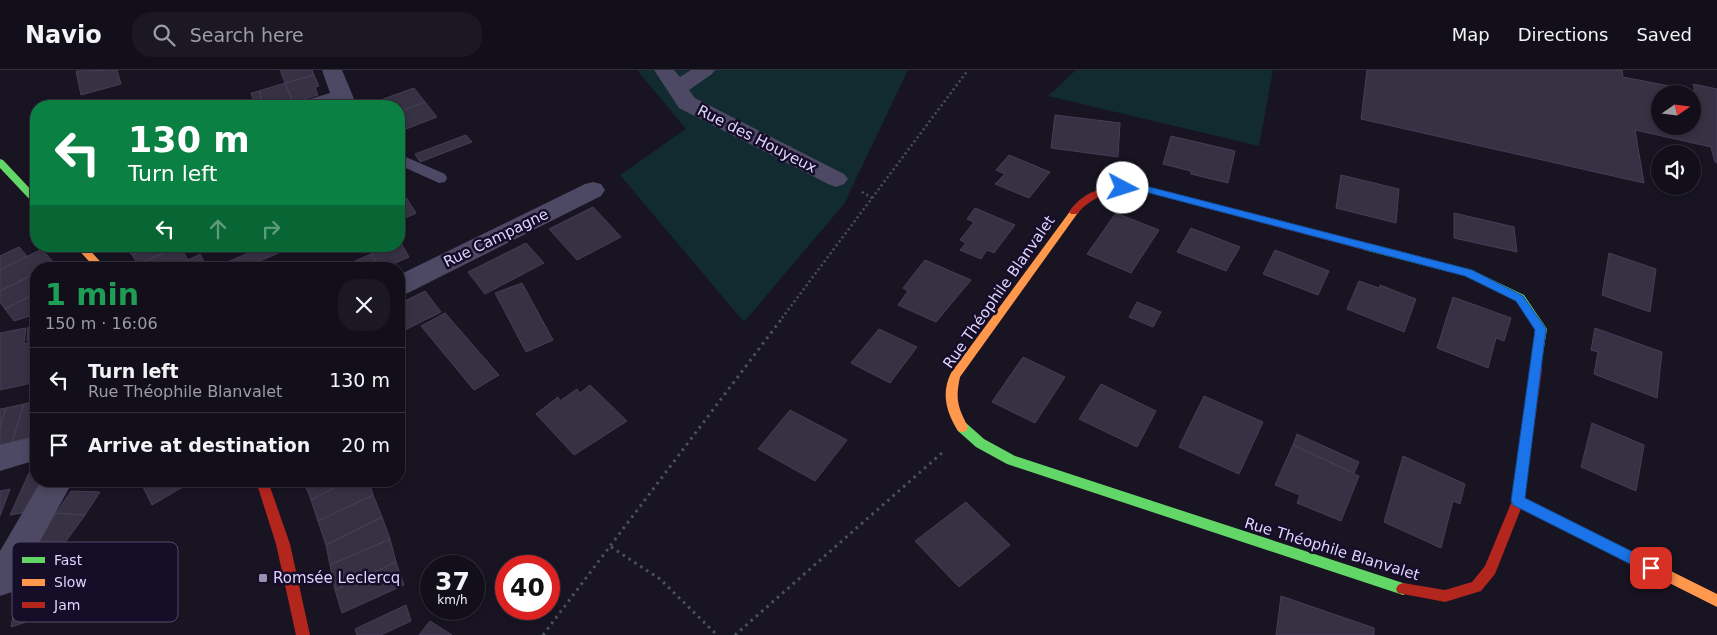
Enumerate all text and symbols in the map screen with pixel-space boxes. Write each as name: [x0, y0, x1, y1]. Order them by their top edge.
search box: [132, 12, 482, 57]
text: Navio: [25, 21, 102, 49]
icon: search: [150, 21, 178, 49]
text: Search here: [190, 24, 304, 46]
text: Map: [1452, 24, 1490, 45]
text: Directions: [1518, 24, 1608, 45]
text: Saved: [1636, 24, 1692, 45]
north arrow: [1651, 85, 1701, 135]
map controls: [1651, 85, 1701, 195]
street label: Rue des Houyeux: [695, 101, 820, 177]
icon: left: [45, 120, 110, 185]
text: 130 m: [128, 120, 250, 160]
button: sound: [1651, 145, 1701, 195]
text: Turn left: [128, 161, 217, 186]
position arrow: [1096, 161, 1148, 213]
street label: Rue Campagne: [441, 205, 551, 271]
street label: Rue Théophile Blanvalet: [939, 212, 1059, 372]
icon: left: [151, 215, 179, 243]
icon: ahead: [204, 215, 232, 243]
icon: right: [257, 215, 285, 243]
text: 1 min: [45, 277, 139, 312]
button: close: [338, 279, 390, 331]
text: 150 m · 16:06: [45, 314, 158, 333]
text: Turn left: [88, 360, 179, 382]
icon: left: [45, 366, 73, 394]
text: 130 m: [329, 369, 390, 391]
text: Rue Théophile Blanvalet: [88, 382, 282, 401]
icon: arrive: [45, 431, 73, 459]
text: Arrive at destination: [88, 434, 310, 456]
text: 20 m: [341, 434, 390, 456]
street label: Rue Théophile Blanvalet: [1242, 514, 1422, 584]
legend: [12, 542, 178, 622]
pin: [1630, 547, 1672, 589]
text: Fast: [54, 552, 83, 568]
icon: arrive: [1637, 554, 1665, 582]
speed limit sign: 40: [495, 555, 560, 620]
text: 37: [435, 567, 470, 596]
place label: Romsée Leclercq: [273, 569, 400, 587]
marker: Romsée Leclercq: [257, 572, 269, 584]
text: Slow: [54, 574, 87, 590]
text: km/h: [437, 593, 468, 607]
text: Jam: [53, 597, 80, 613]

